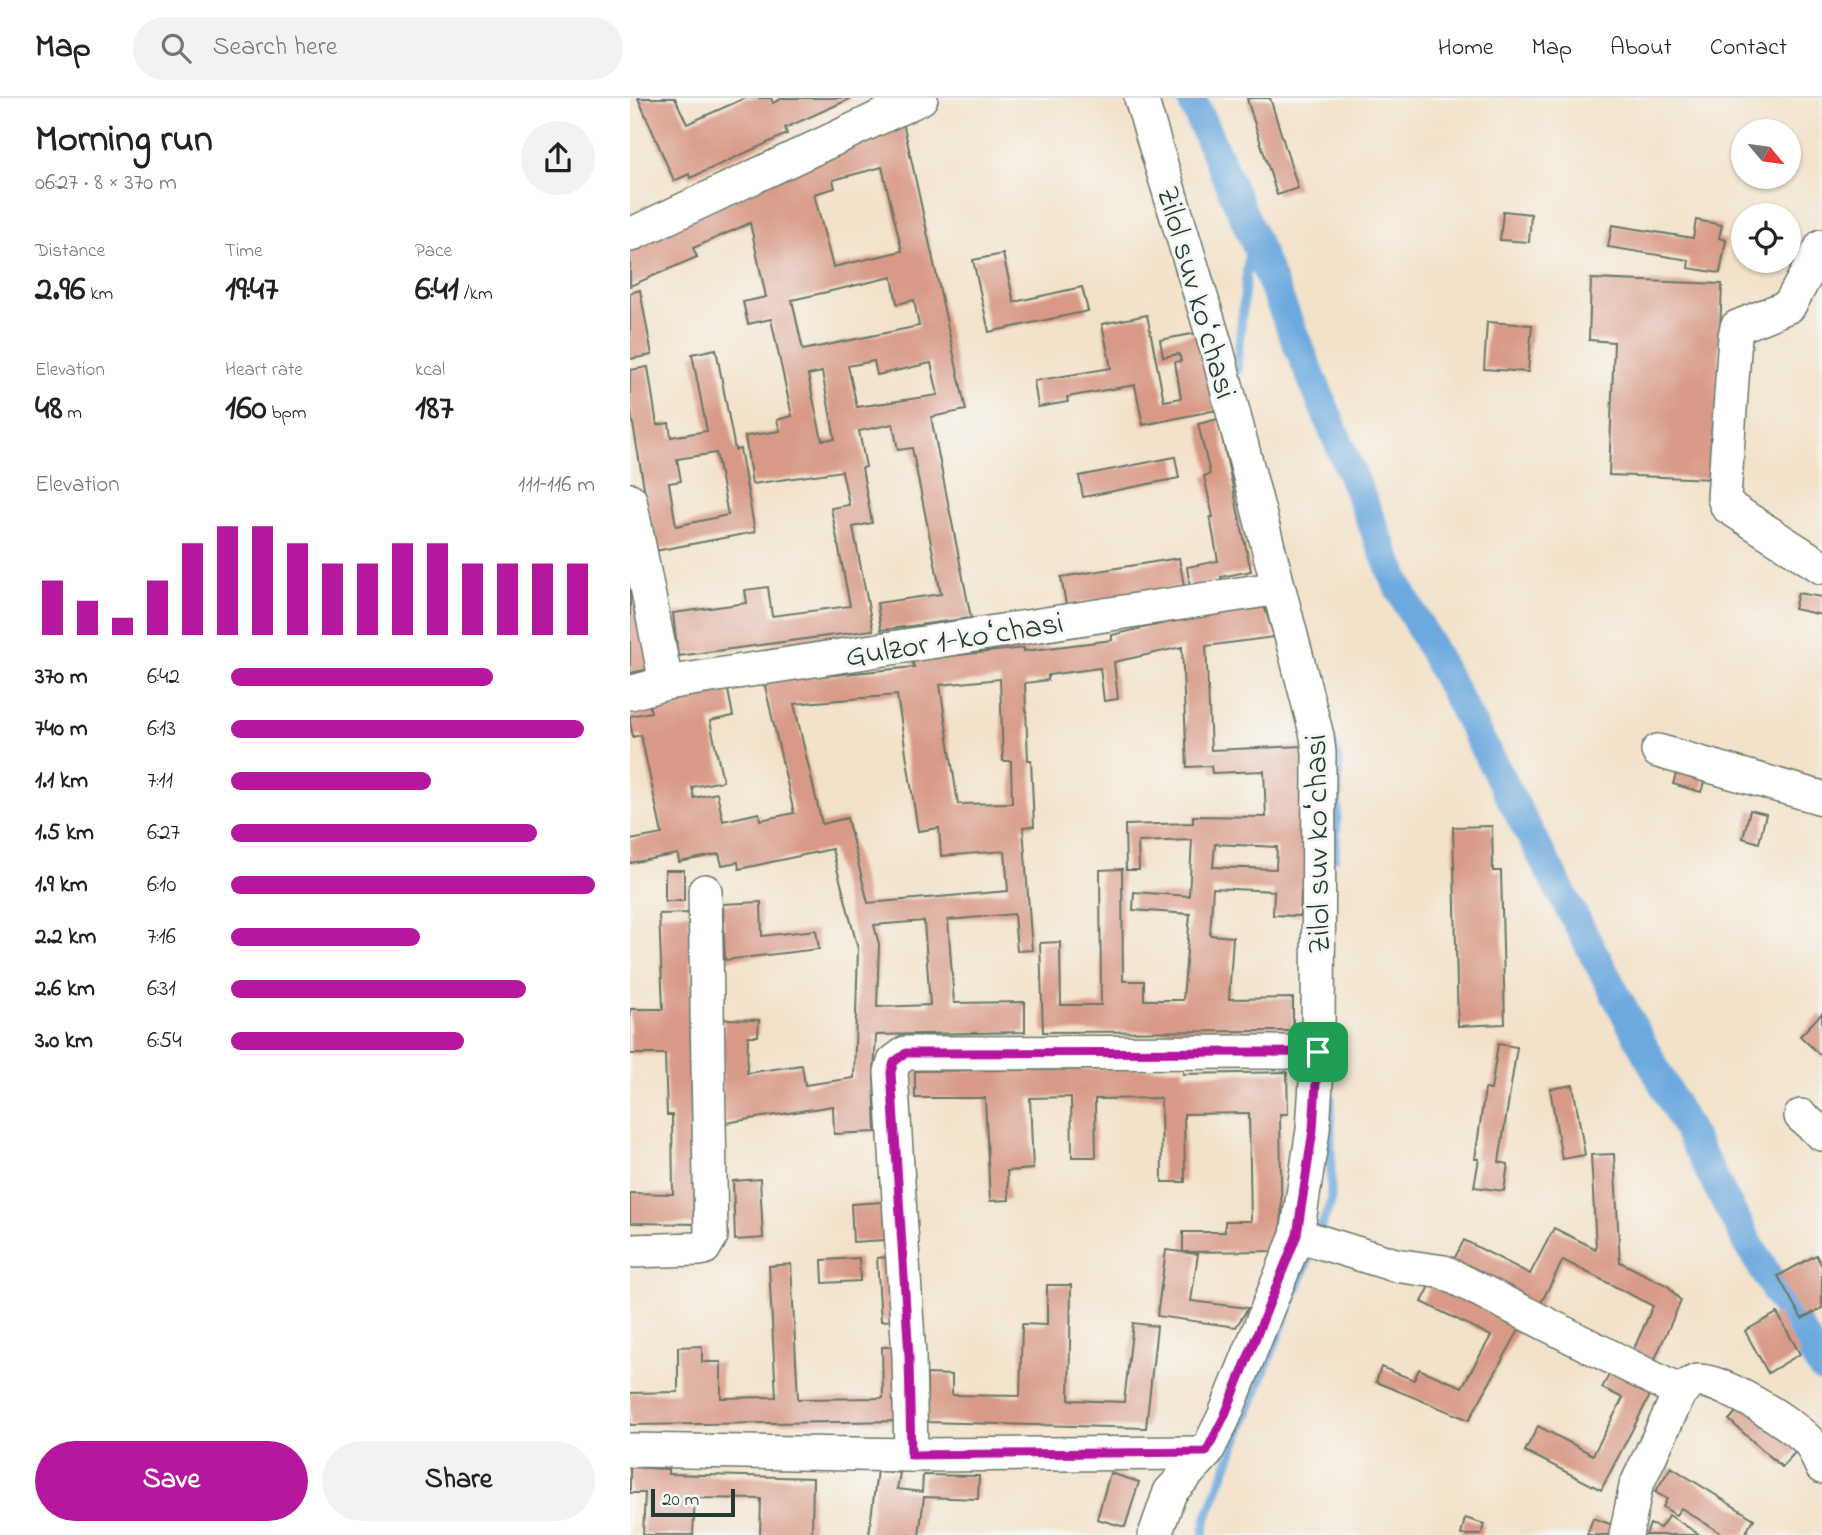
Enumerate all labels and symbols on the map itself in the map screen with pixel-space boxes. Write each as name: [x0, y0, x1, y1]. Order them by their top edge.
north arrow: [1731, 119, 1801, 189]
street label: Zilol suv koʻchasi: [1142, 181, 1248, 405]
street label: Gulzor 1-koʻchasi: [842, 601, 1067, 682]
street label: Zilol suv koʻchasi: [1294, 734, 1345, 954]
pin: [1288, 1022, 1348, 1082]
scale bar: [651, 1486, 735, 1518]

